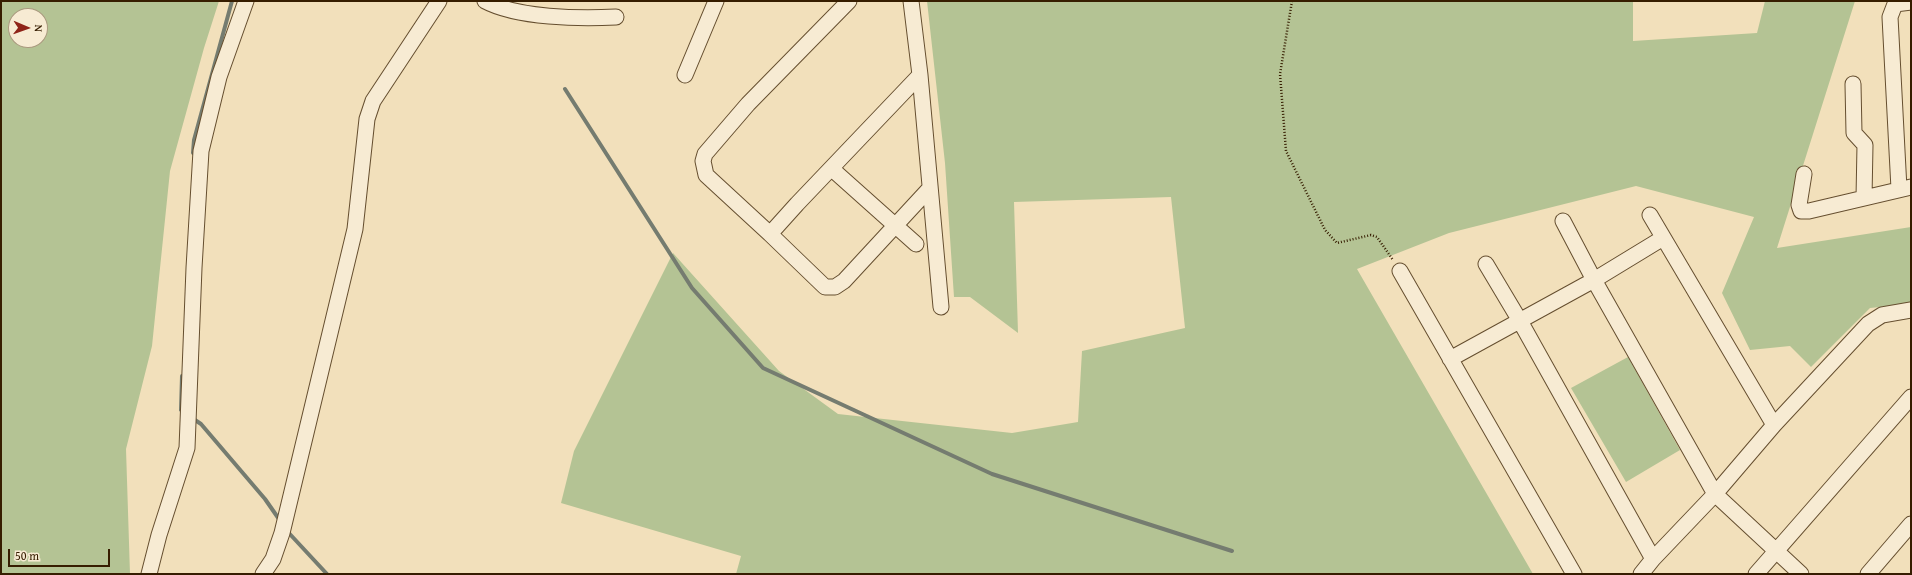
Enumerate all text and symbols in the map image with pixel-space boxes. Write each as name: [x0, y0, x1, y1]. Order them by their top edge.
north arrow: [8, 8, 48, 48]
text: N: [31, 24, 47, 32]
scale bar: [10, 541, 112, 567]
text: 50 m: [15, 547, 39, 564]

